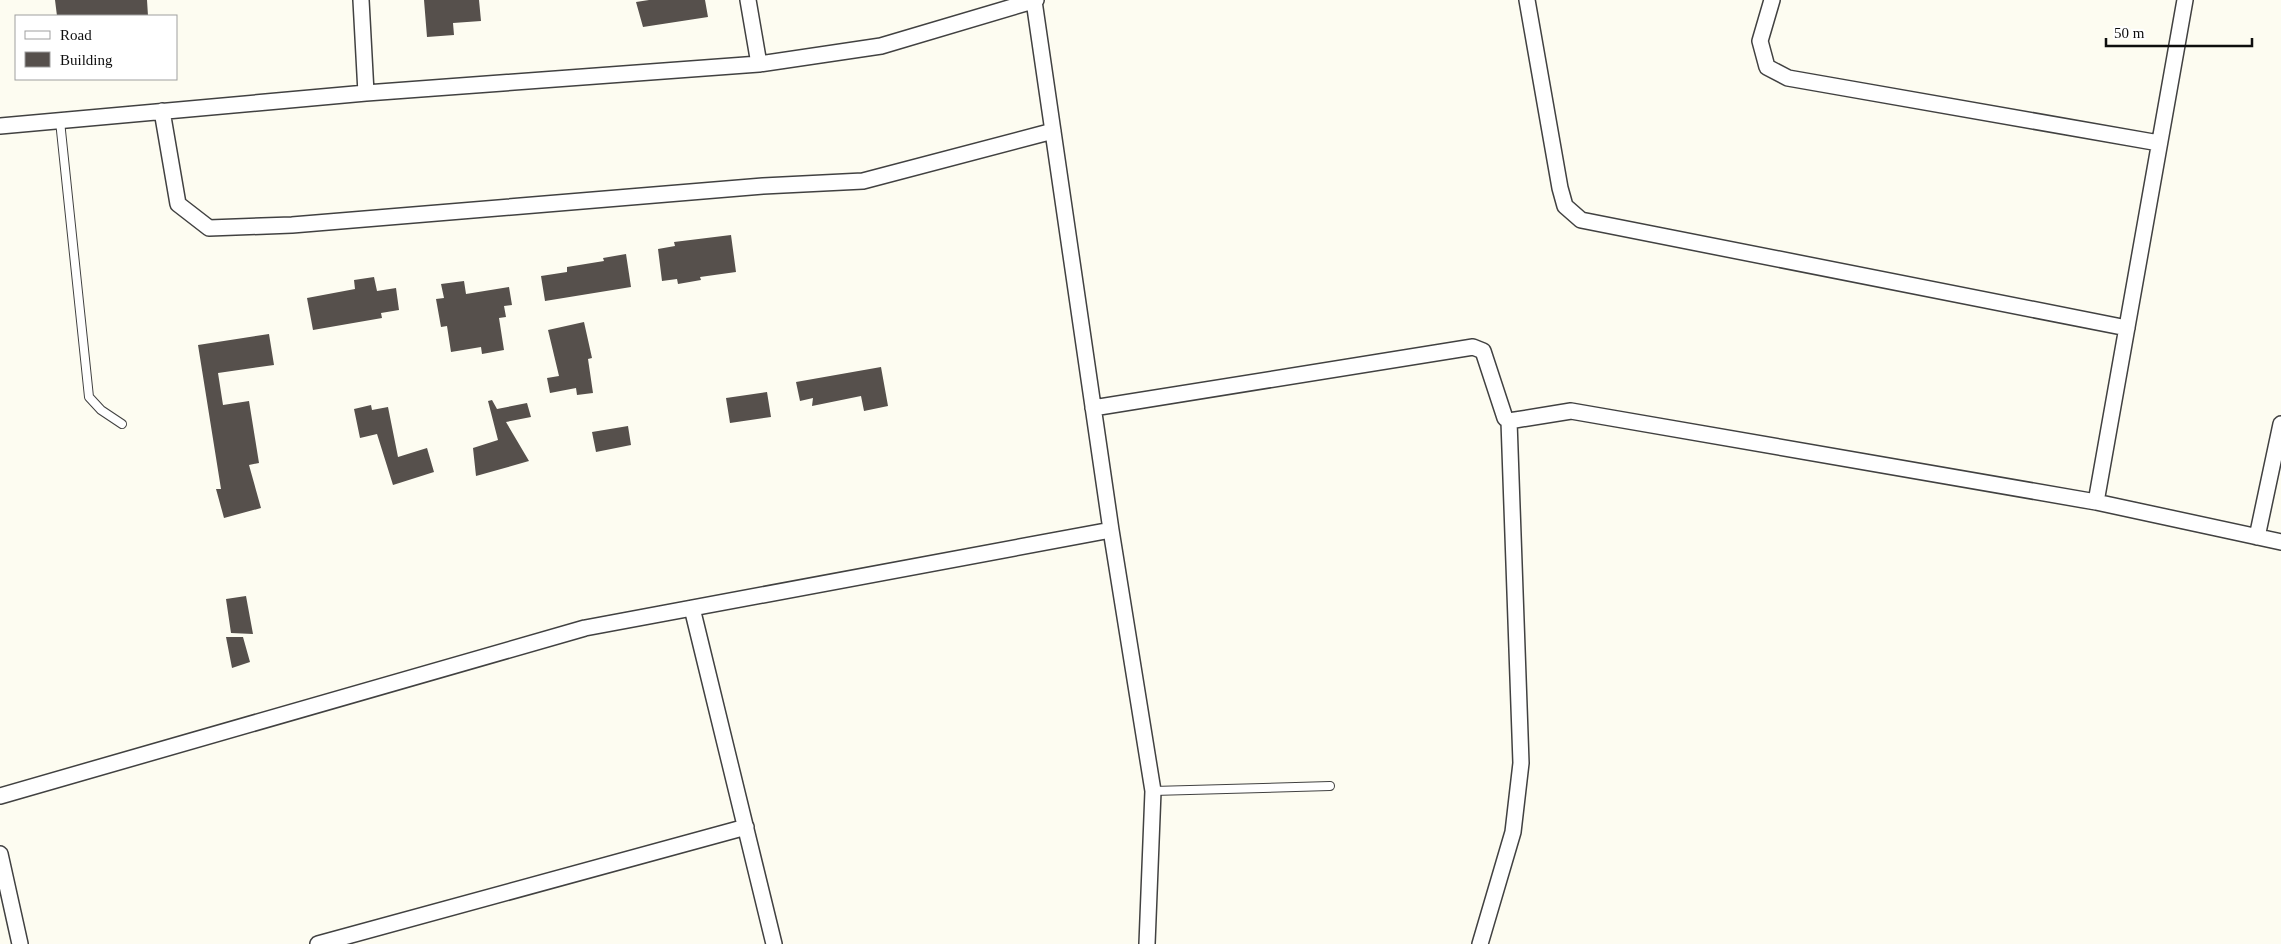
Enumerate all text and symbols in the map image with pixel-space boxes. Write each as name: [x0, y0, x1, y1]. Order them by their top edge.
legend: [15, 15, 178, 80]
scale bar: [2106, 15, 2252, 47]
text: 50 m: [2114, 25, 2145, 41]
text: Road: [60, 27, 92, 43]
text: Building: [60, 52, 113, 68]

